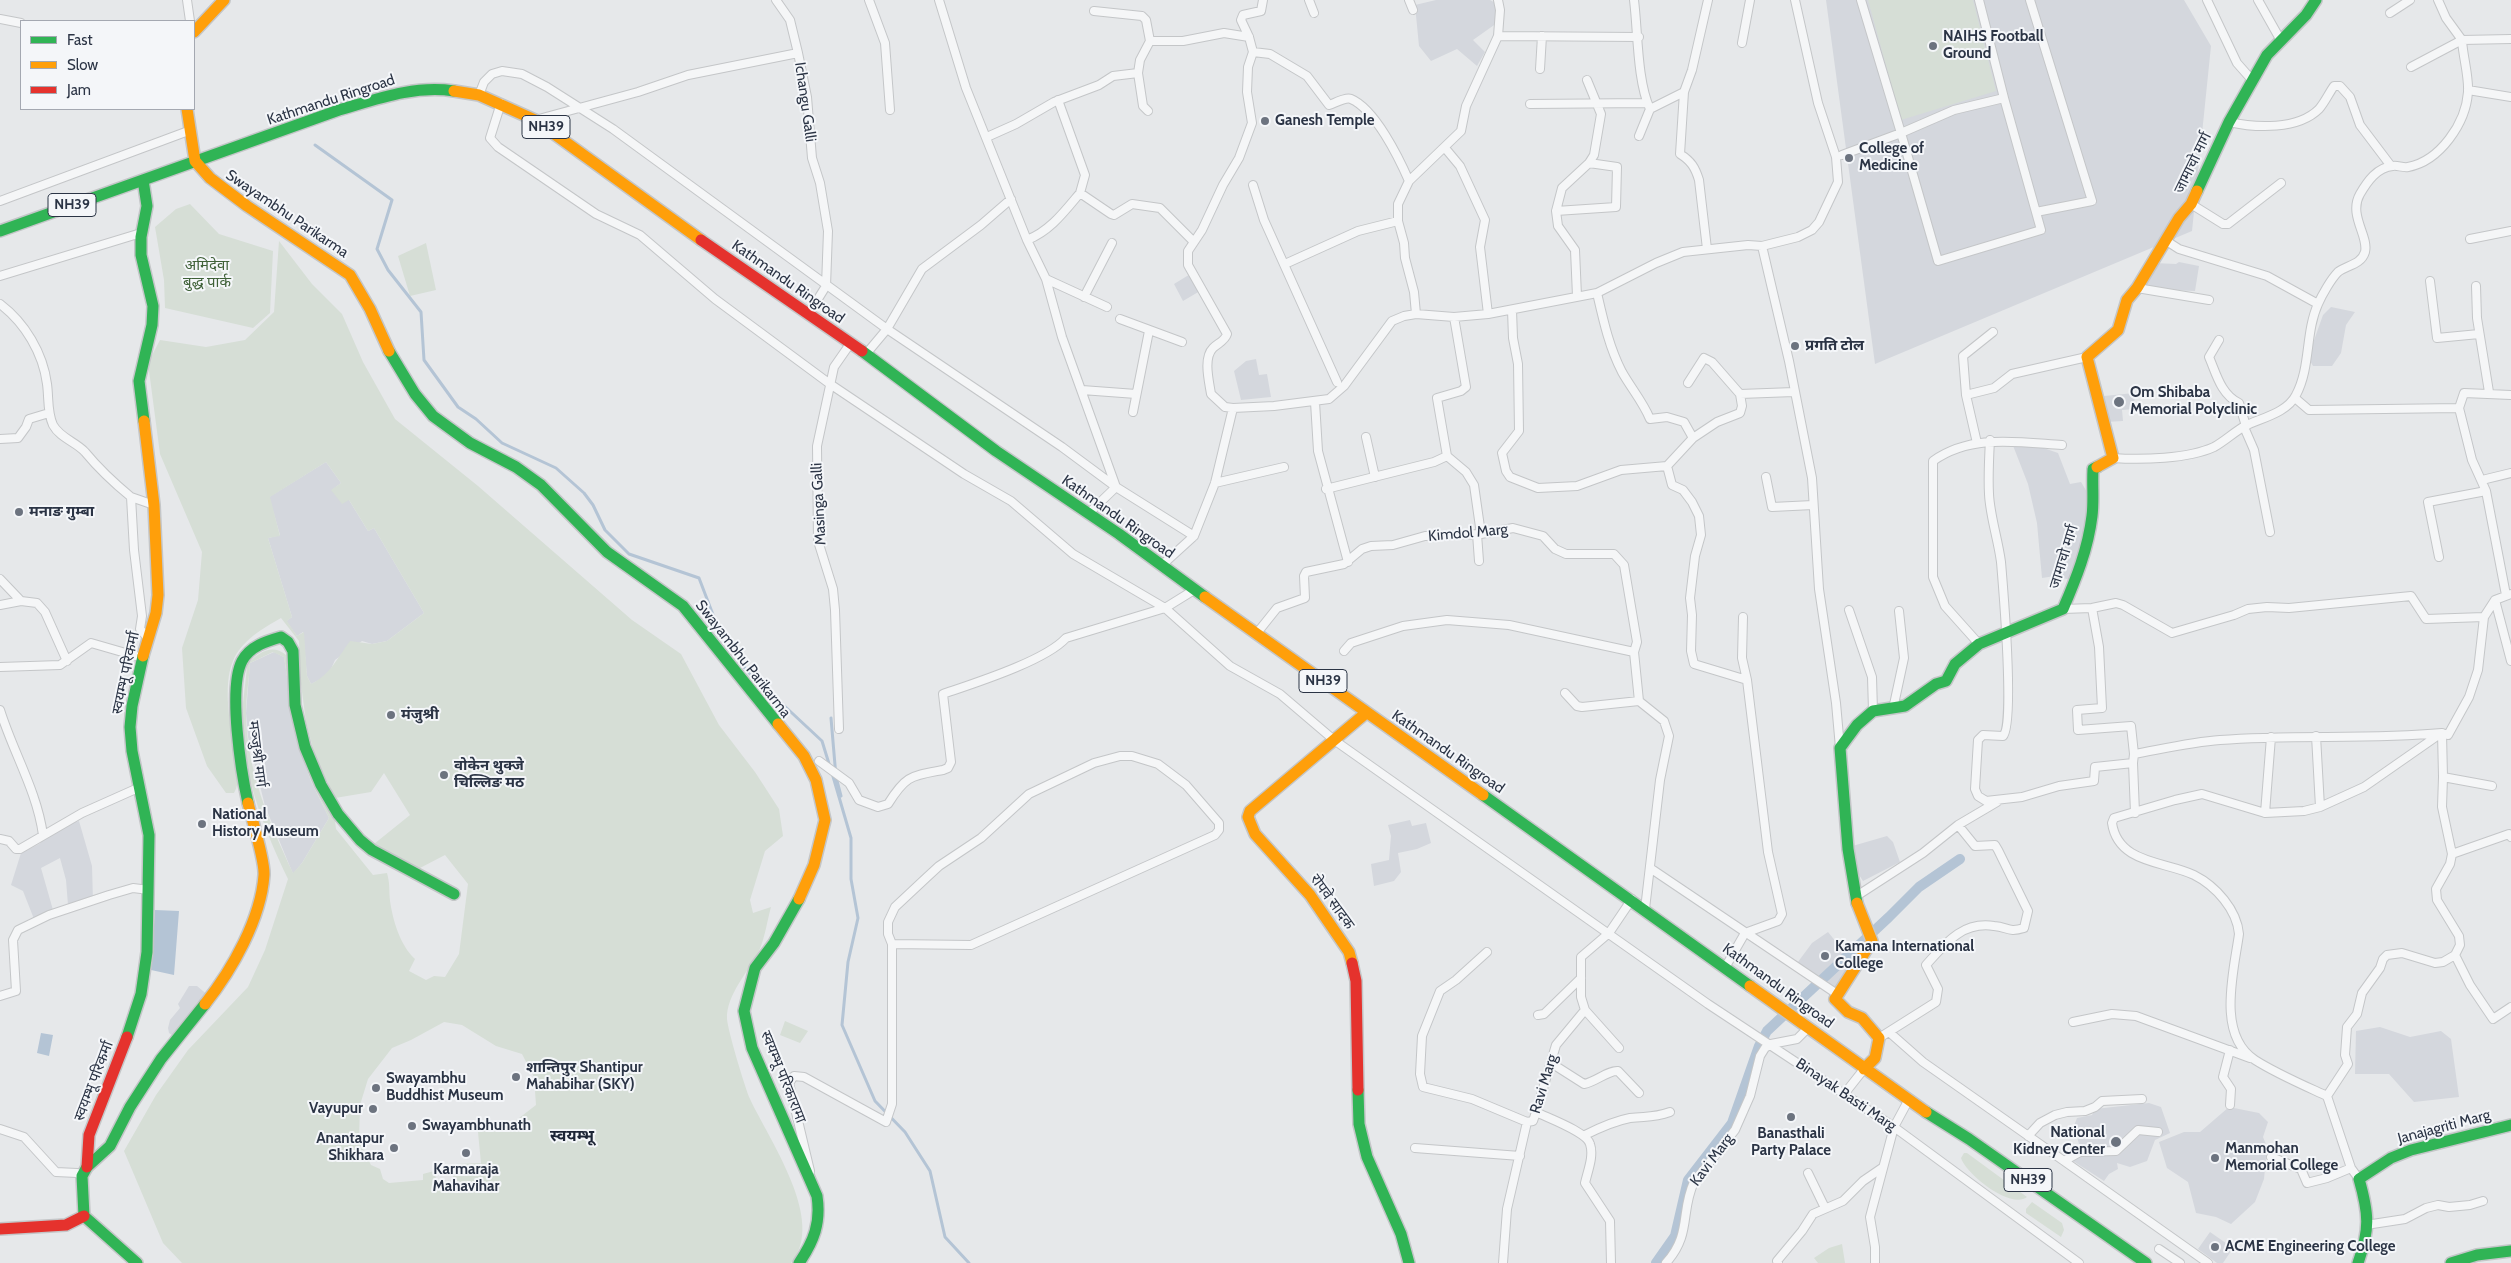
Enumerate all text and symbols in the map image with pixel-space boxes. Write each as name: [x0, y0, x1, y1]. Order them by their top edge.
legend: [20, 20, 195, 110]
place label: NAIHS Football Ground: [1943, 28, 2044, 63]
text: Fast: [67, 31, 92, 49]
marker: NAIHS Football Ground: [1927, 40, 1939, 52]
text: Slow: [67, 56, 98, 74]
street label: Ichangu Galli: [790, 61, 820, 143]
street label: Kathmandu Ringroad: [265, 71, 397, 129]
text: Jam: [67, 81, 91, 99]
place label: Ganesh Temple: [1275, 112, 1375, 130]
road number: NH39: [522, 115, 570, 138]
marker: Ganesh Temple: [1259, 115, 1271, 127]
street label: जामाचो मार्ग: [2170, 129, 2216, 197]
place label: College of Medicine: [1859, 140, 1924, 175]
marker: College of Medicine: [1843, 152, 1855, 164]
street label: Swayambhu Parikarma: [222, 166, 352, 262]
road number: NH39: [48, 194, 96, 216]
street label: Kathmandu Ringroad: [728, 236, 848, 328]
park label: अमिदेवा बुद्ध पार्क: [183, 257, 231, 292]
place label: प्रगति टोल: [1805, 337, 1864, 355]
marker: प्रगति टोल: [1789, 340, 1801, 352]
place label: Om Shibaba Memorial Polyclinic: [2130, 384, 2257, 419]
marker: Om Shibaba Memorial Polyclinic: [2112, 395, 2126, 409]
street label: Masinga Galli: [808, 462, 830, 546]
street label: Kathmandu Ringroad: [1058, 471, 1178, 563]
place label: मनाङ गुम्बा: [29, 503, 94, 521]
marker: मनाङ गुम्बा: [13, 506, 25, 518]
street label: Kimdol Marg: [1427, 521, 1509, 545]
street label: जामाचो मार्ग: [2046, 523, 2082, 591]
street label: Swayambhu Parikarma: [692, 597, 794, 721]
street label: स्वयम्भू परिकर्मा: [108, 630, 144, 716]
road number: NH39: [1299, 669, 1347, 692]
place label: मंजुश्री: [401, 706, 439, 724]
street label: Kathmandu Ringroad: [1388, 706, 1508, 798]
marker: मंजुश्री: [385, 709, 397, 721]
street label: मञ्जुश्री मार्ग: [244, 720, 270, 788]
place label: वोकेन थुक्जे चिल्लिङ मठ: [454, 757, 524, 792]
marker: वोकेन थुक्जे चिल्लिङ मठ: [438, 769, 450, 781]
place label: National History Museum: [212, 806, 319, 841]
marker: National History Museum: [196, 818, 208, 830]
street label: रोपवे सादक: [1306, 871, 1358, 933]
place label: Kamana International College: [1835, 938, 1974, 973]
street label: Kathmandu Ringroad: [1719, 940, 1837, 1032]
marker: Kamana International College: [1819, 950, 1831, 962]
street label: स्वयम्भू परिकारामा: [756, 1028, 810, 1126]
street label: स्वयम्भू परिकर्मा: [71, 1038, 117, 1124]
street label: Ravi Marg: [1526, 1052, 1562, 1116]
street label: Binayak Basti Marg: [1792, 1055, 1900, 1135]
place label: शान्तिपुर Shantipur Mahabihar (SKY): [526, 1059, 643, 1094]
place label: Swayambhu Buddhist Museum: [386, 1070, 503, 1105]
marker: शान्तिपुर Shantipur Mahabihar (SKY): [510, 1071, 522, 1083]
marker: Swayambhu Buddhist Museum: [370, 1082, 382, 1094]
place label: Vayupur: [309, 1100, 363, 1118]
marker: Vayupur: [367, 1103, 379, 1115]
street label: Janajagriti Marg: [2396, 1106, 2492, 1148]
marker: Banasthali Party Palace: [1785, 1111, 1797, 1123]
place label: Swayambhunath: [422, 1117, 531, 1135]
marker: Swayambhunath: [406, 1120, 418, 1132]
place label: National Kidney Center: [2013, 1124, 2105, 1159]
place label: Banasthali Party Palace: [1751, 1125, 1831, 1160]
district label: स्वयम्भू: [550, 1126, 594, 1146]
place label: Anantapur Shikhara: [316, 1130, 384, 1165]
street label: Kavi Marg: [1687, 1130, 1737, 1190]
marker: National Kidney Center: [2109, 1135, 2123, 1149]
place label: Manmohan Memorial College: [2225, 1140, 2338, 1175]
marker: Anantapur Shikhara: [388, 1142, 400, 1154]
marker: Karmaraja Mahavihar: [460, 1147, 472, 1159]
marker: Manmohan Memorial College: [2209, 1152, 2221, 1164]
place label: Karmaraja Mahavihar: [432, 1161, 500, 1196]
road number: NH39: [2004, 1168, 2052, 1192]
place label: ACME Engineering College: [2225, 1238, 2396, 1256]
marker: ACME Engineering College: [2209, 1241, 2221, 1253]

